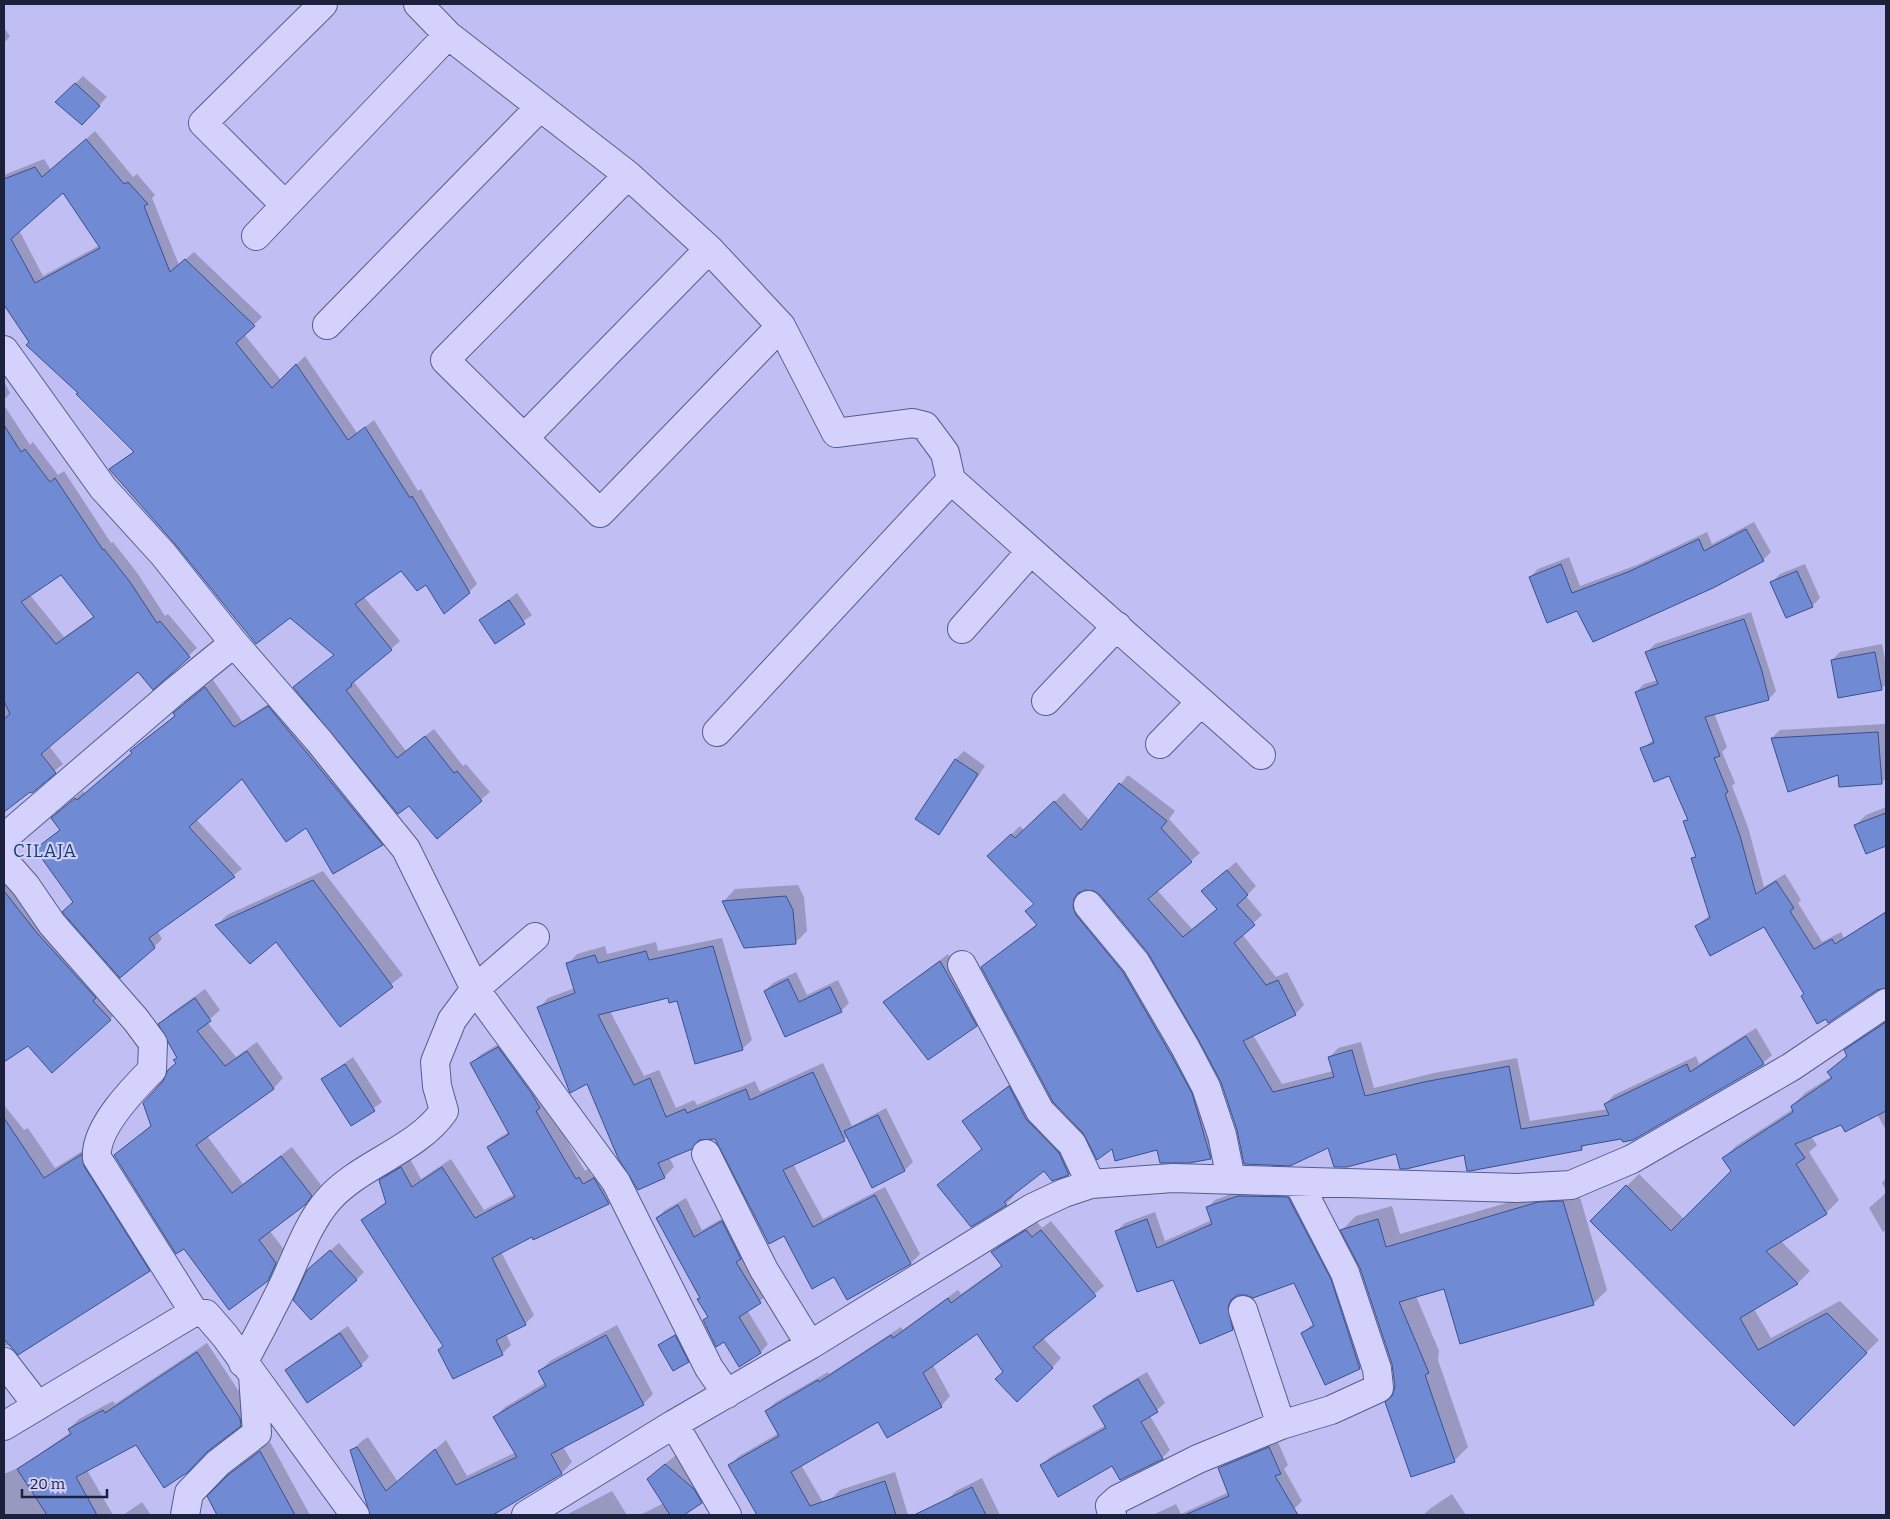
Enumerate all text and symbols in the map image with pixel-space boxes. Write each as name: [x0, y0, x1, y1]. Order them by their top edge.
district label: CILAJA: [13, 840, 77, 862]
scale bar: [22, 1466, 108, 1498]
text: 20 m: [30, 1475, 66, 1493]

